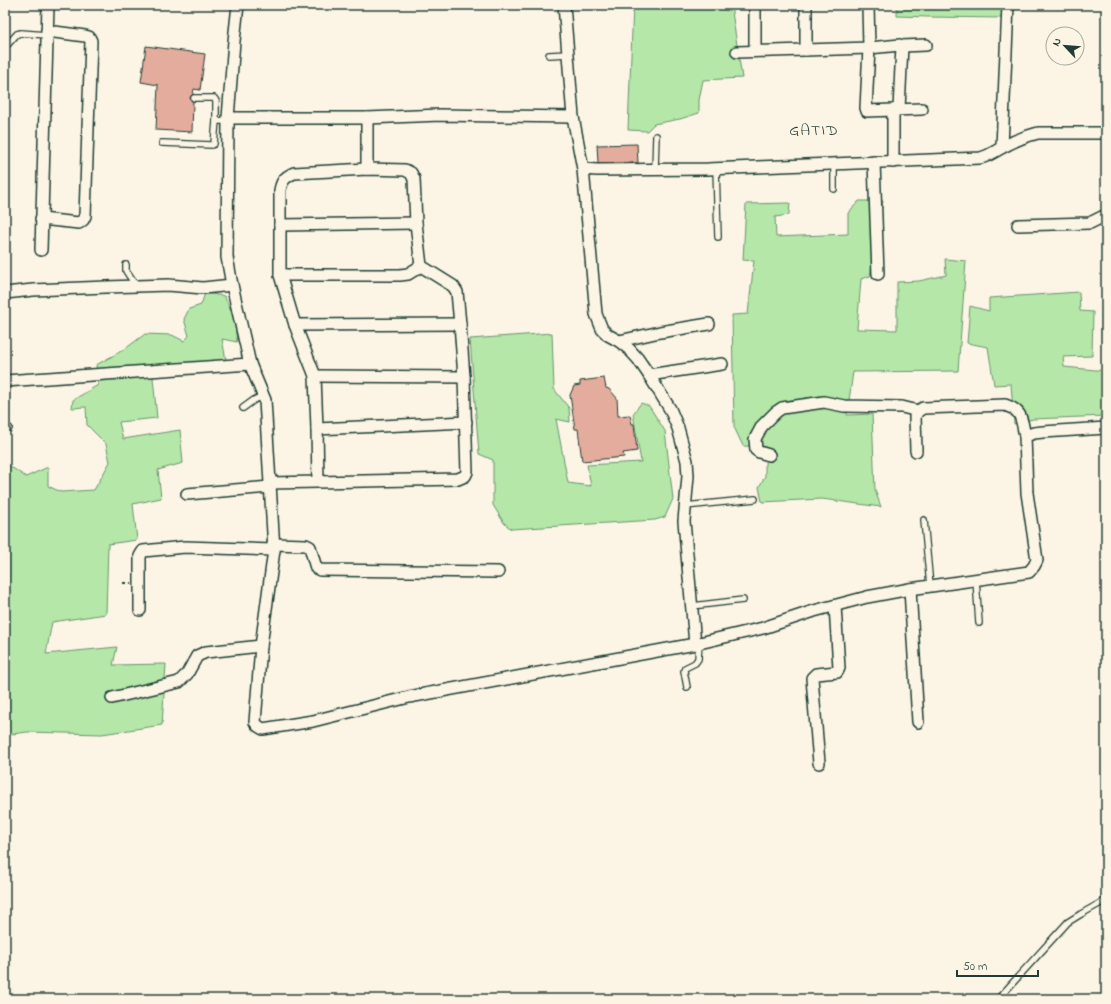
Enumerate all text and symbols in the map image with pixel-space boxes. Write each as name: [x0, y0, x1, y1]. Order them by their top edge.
north arrow: [1045, 26, 1085, 66]
text: N: [1048, 35, 1066, 49]
district label: GATID: [789, 119, 839, 143]
scale bar: [957, 952, 1038, 978]
text: 50 m: [963, 958, 987, 976]

